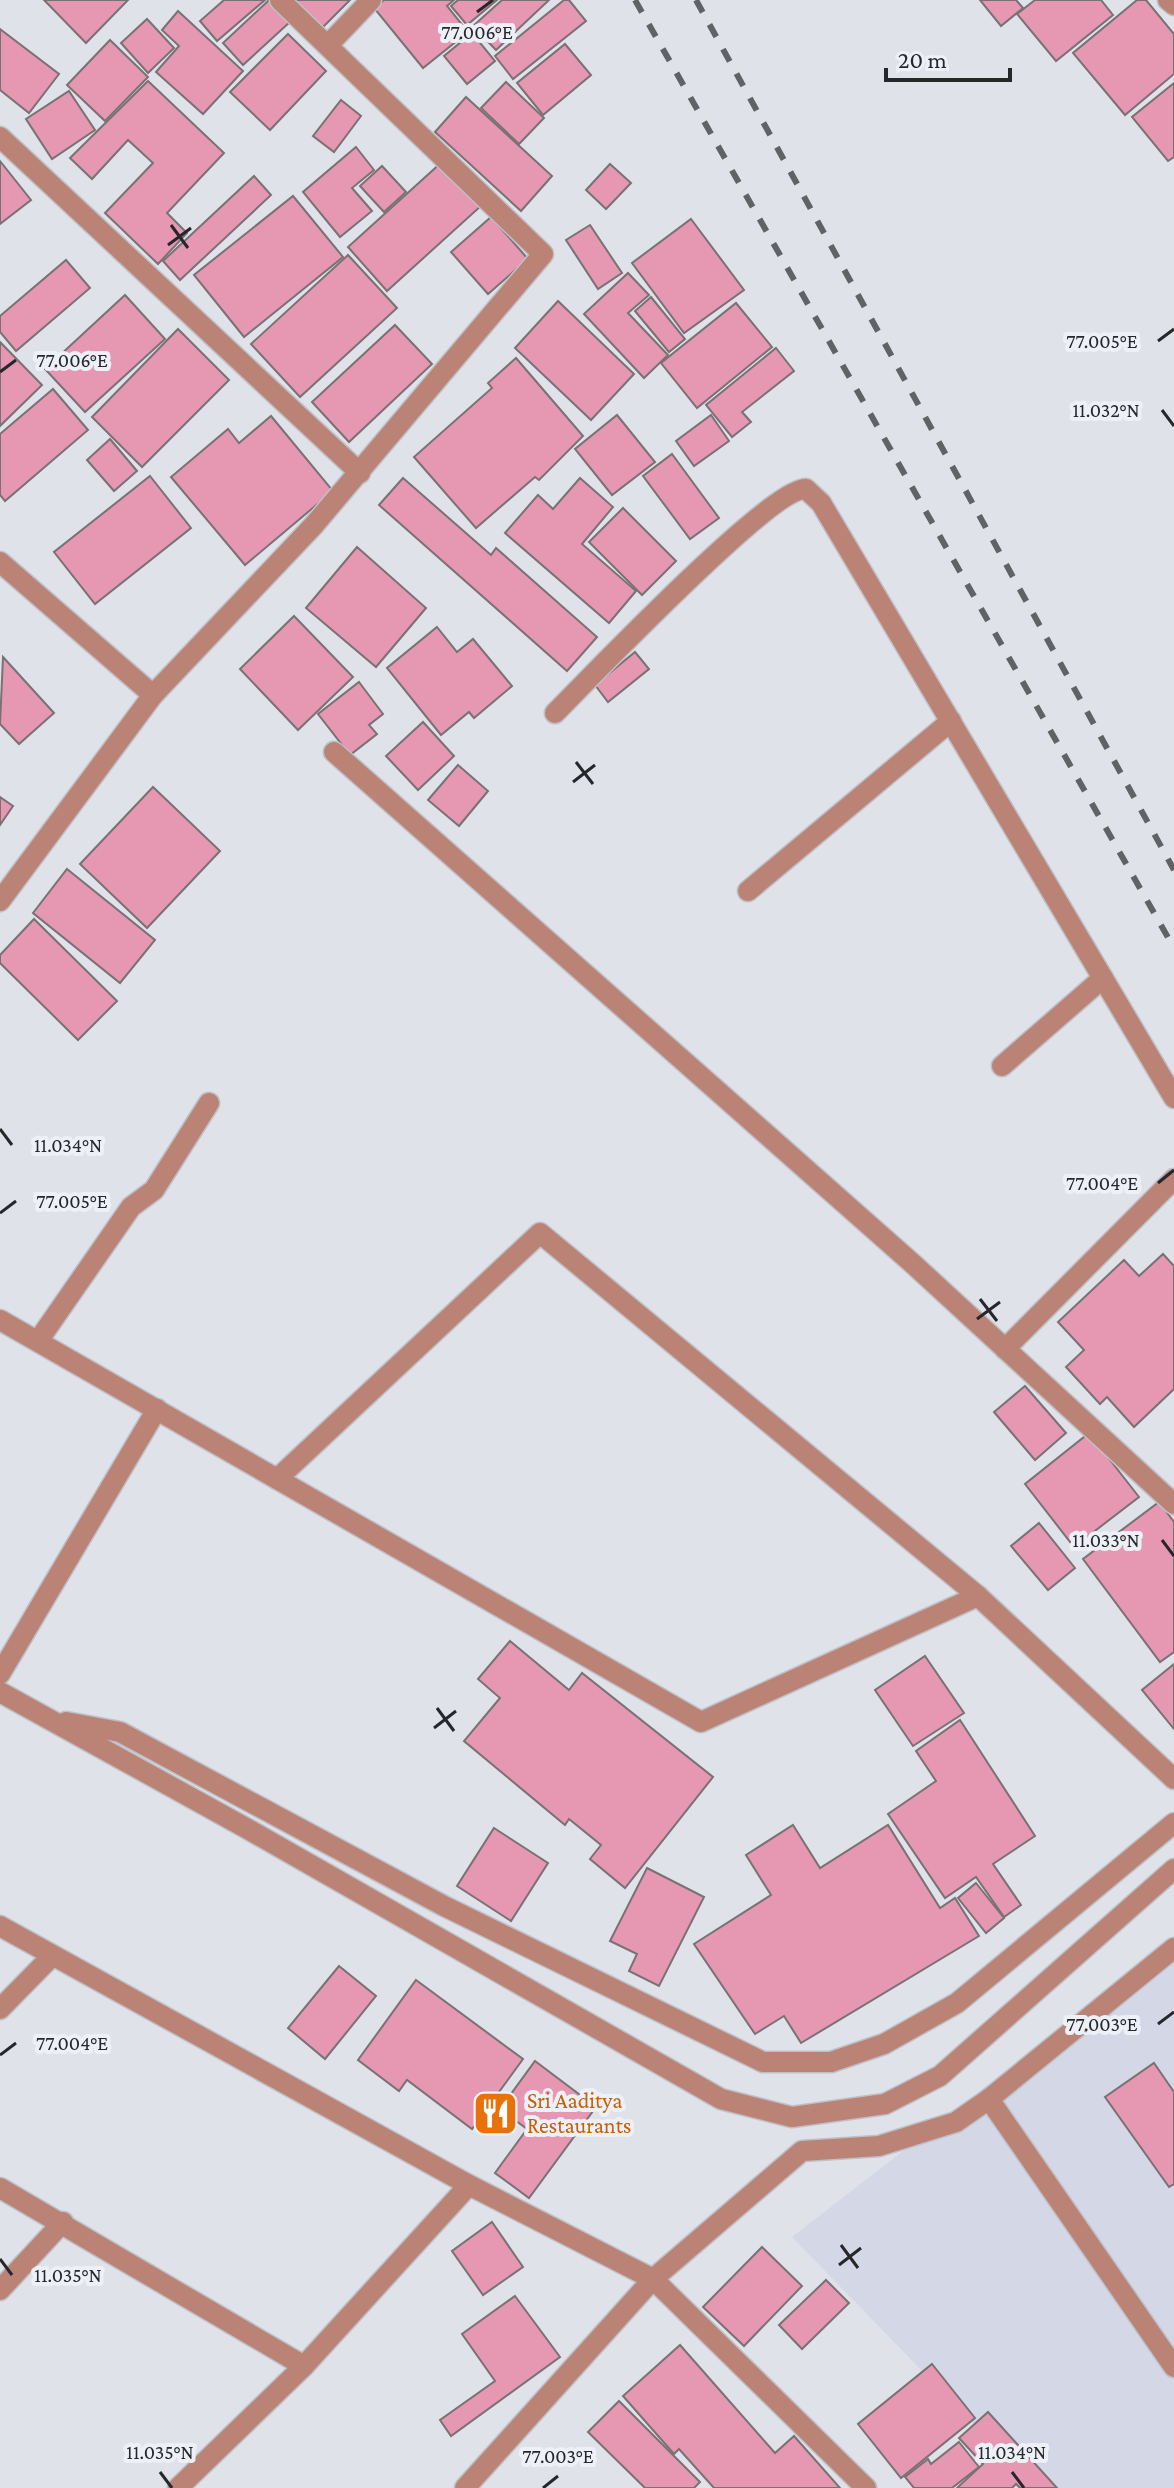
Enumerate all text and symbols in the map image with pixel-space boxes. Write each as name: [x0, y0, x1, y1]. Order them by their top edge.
text: 77.006°E: [441, 21, 513, 43]
scale bar: [886, 32, 1010, 82]
text: 20 m: [898, 46, 947, 73]
text: 77.005°E: [1066, 330, 1138, 352]
text: 77.006°E: [36, 349, 108, 371]
text: 11.032°N: [1072, 399, 1140, 421]
text: 11.034°N: [34, 1134, 102, 1156]
text: 77.004°E: [1066, 1172, 1138, 1194]
text: 77.005°E: [36, 1190, 108, 1212]
text: 11.033°N: [1072, 1529, 1140, 1551]
text: 77.003°E: [1066, 2013, 1138, 2035]
text: 77.004°E: [36, 2032, 108, 2054]
place label: Sri Aaditya Restaurants: [527, 2088, 631, 2138]
restaurant icon: Sri Aaditya Restaurants: [472, 2089, 520, 2137]
text: 11.035°N: [34, 2264, 102, 2286]
text: 11.035°N: [126, 2441, 194, 2463]
text: 11.034°N: [978, 2441, 1046, 2463]
text: 77.003°E: [522, 2445, 594, 2467]

